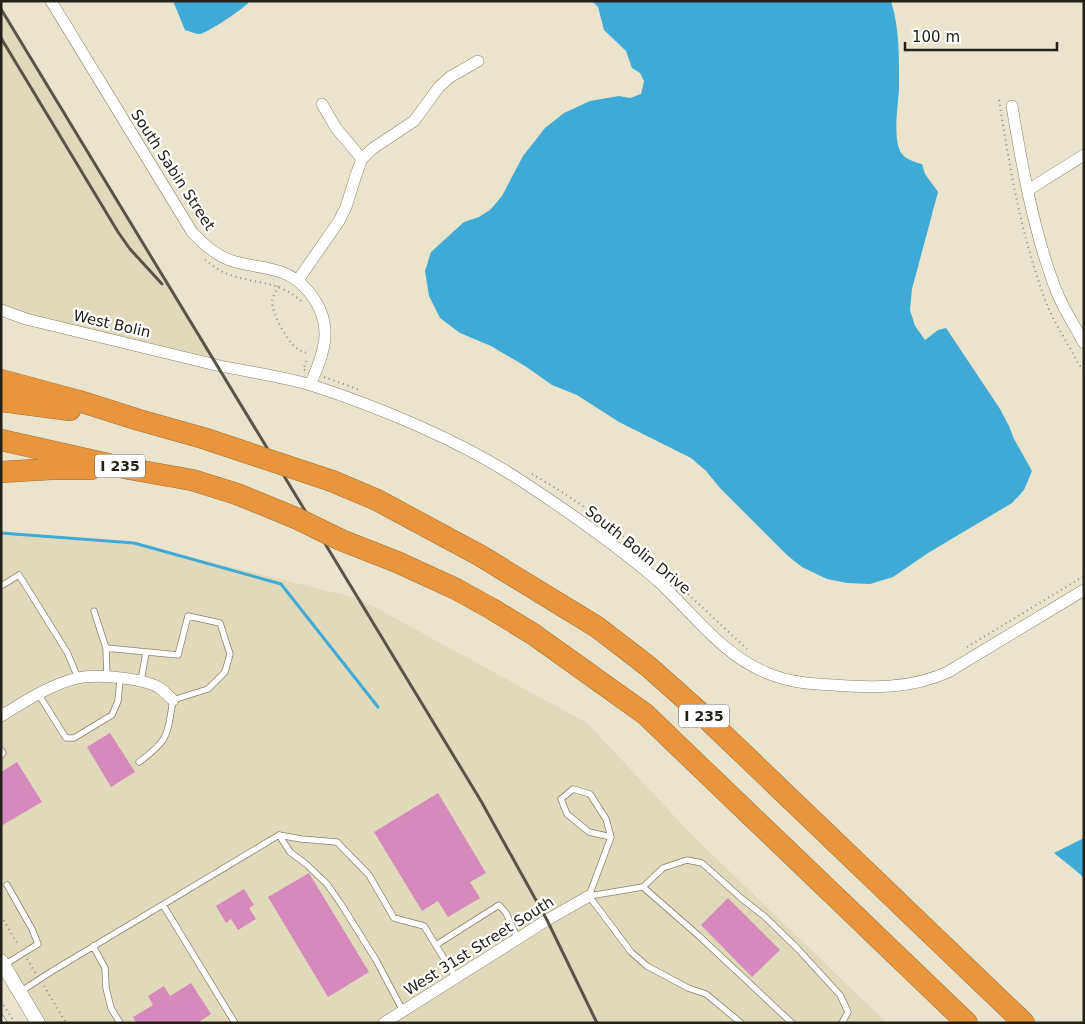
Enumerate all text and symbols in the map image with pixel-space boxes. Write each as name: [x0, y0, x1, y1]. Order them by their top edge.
scale bar: [905, 20, 1058, 52]
text: 100 m: [912, 28, 960, 46]
street label: South Sabin Street: [127, 106, 219, 234]
street label: West Bolin: [72, 306, 152, 342]
road number: I 235: [95, 454, 145, 478]
street label: South Bolin Drive: [582, 502, 694, 598]
road number: I 235: [679, 704, 729, 728]
street label: West 31st Street South: [401, 892, 557, 1000]

